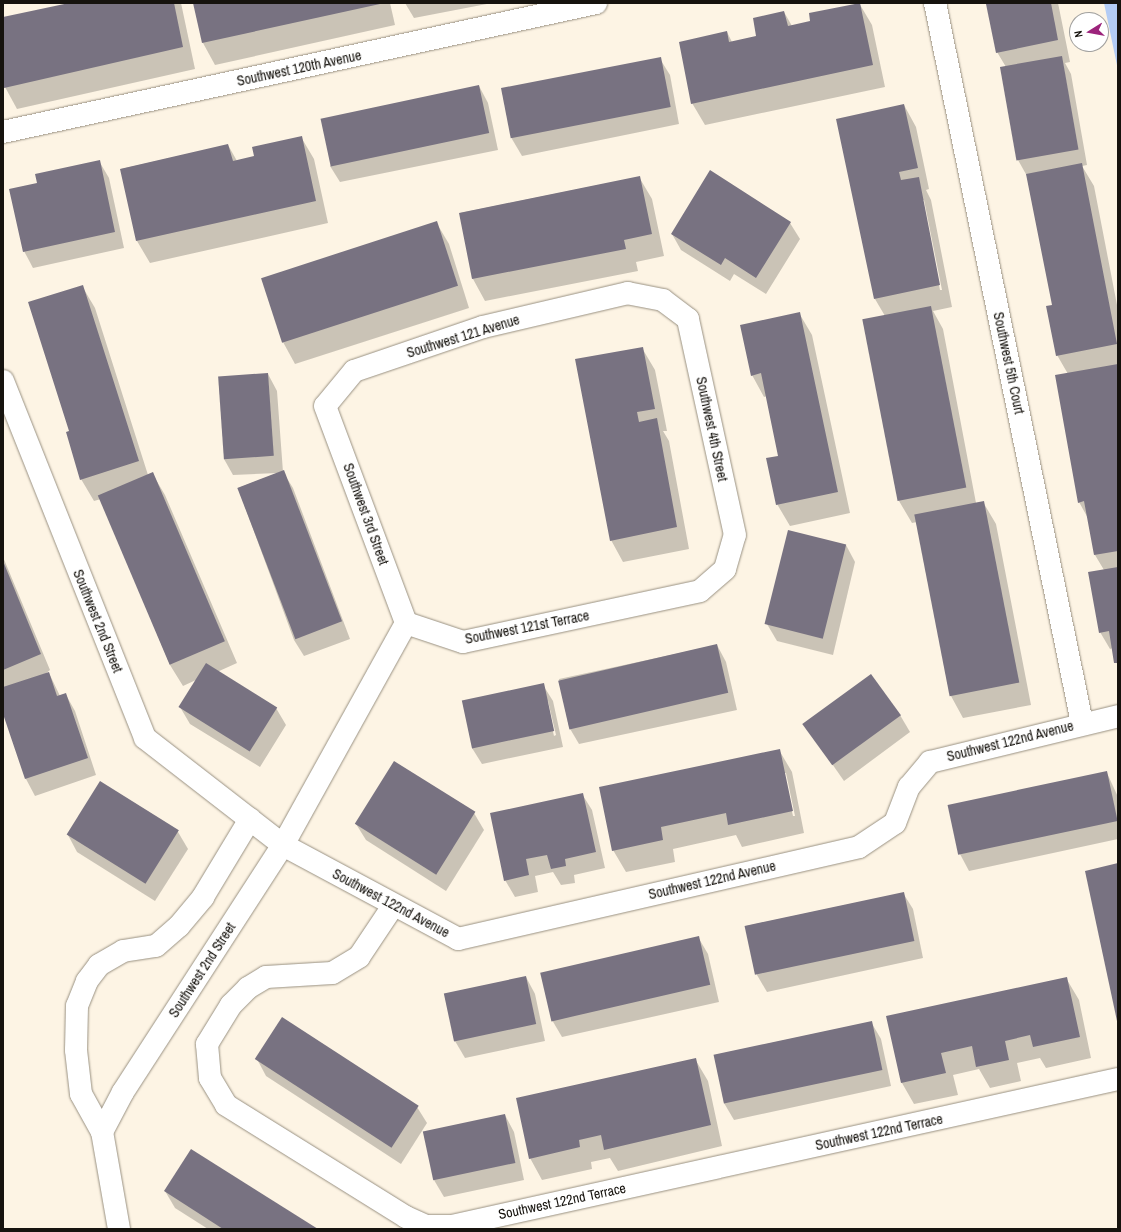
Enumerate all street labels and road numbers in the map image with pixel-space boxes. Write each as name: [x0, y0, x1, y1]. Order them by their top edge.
street label: Southwest 120th Avenue: [235, 47, 363, 89]
street label: Southwest 5th Court: [990, 310, 1028, 416]
street label: Southwest 121 Avenue: [404, 311, 522, 361]
street label: Southwest 4th Street: [693, 375, 731, 483]
street label: Southwest 3rd Street: [340, 461, 392, 567]
street label: Southwest 2nd Street: [70, 567, 126, 675]
street label: Southwest 121st Terrace: [463, 607, 591, 647]
street label: Southwest 122nd Avenue: [945, 717, 1075, 765]
street label: Southwest 122nd Avenue: [646, 857, 778, 903]
street label: Southwest 122nd Avenue: [329, 865, 453, 941]
street label: Southwest 2nd Street: [165, 919, 239, 1021]
street label: Southwest 122nd Terrace: [814, 1110, 944, 1154]
street label: Southwest 122nd Terrace: [497, 1179, 627, 1223]

